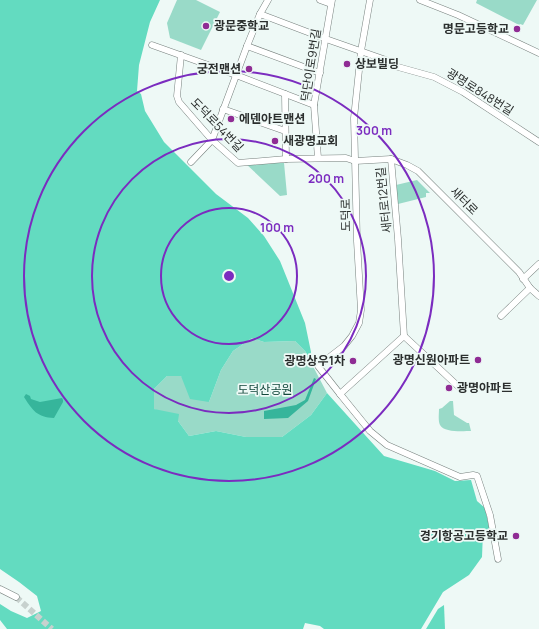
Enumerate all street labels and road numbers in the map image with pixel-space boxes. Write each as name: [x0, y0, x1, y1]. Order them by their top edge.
street label: 덕단이로9번길: [296, 27, 325, 103]
street label: 광명로848번길: [443, 64, 517, 119]
street label: 도덕로54번길: [187, 94, 248, 155]
street label: 새터로12번길: [372, 166, 395, 234]
street label: 새터로: [447, 183, 482, 218]
street label: 도덕로: [337, 198, 354, 232]

